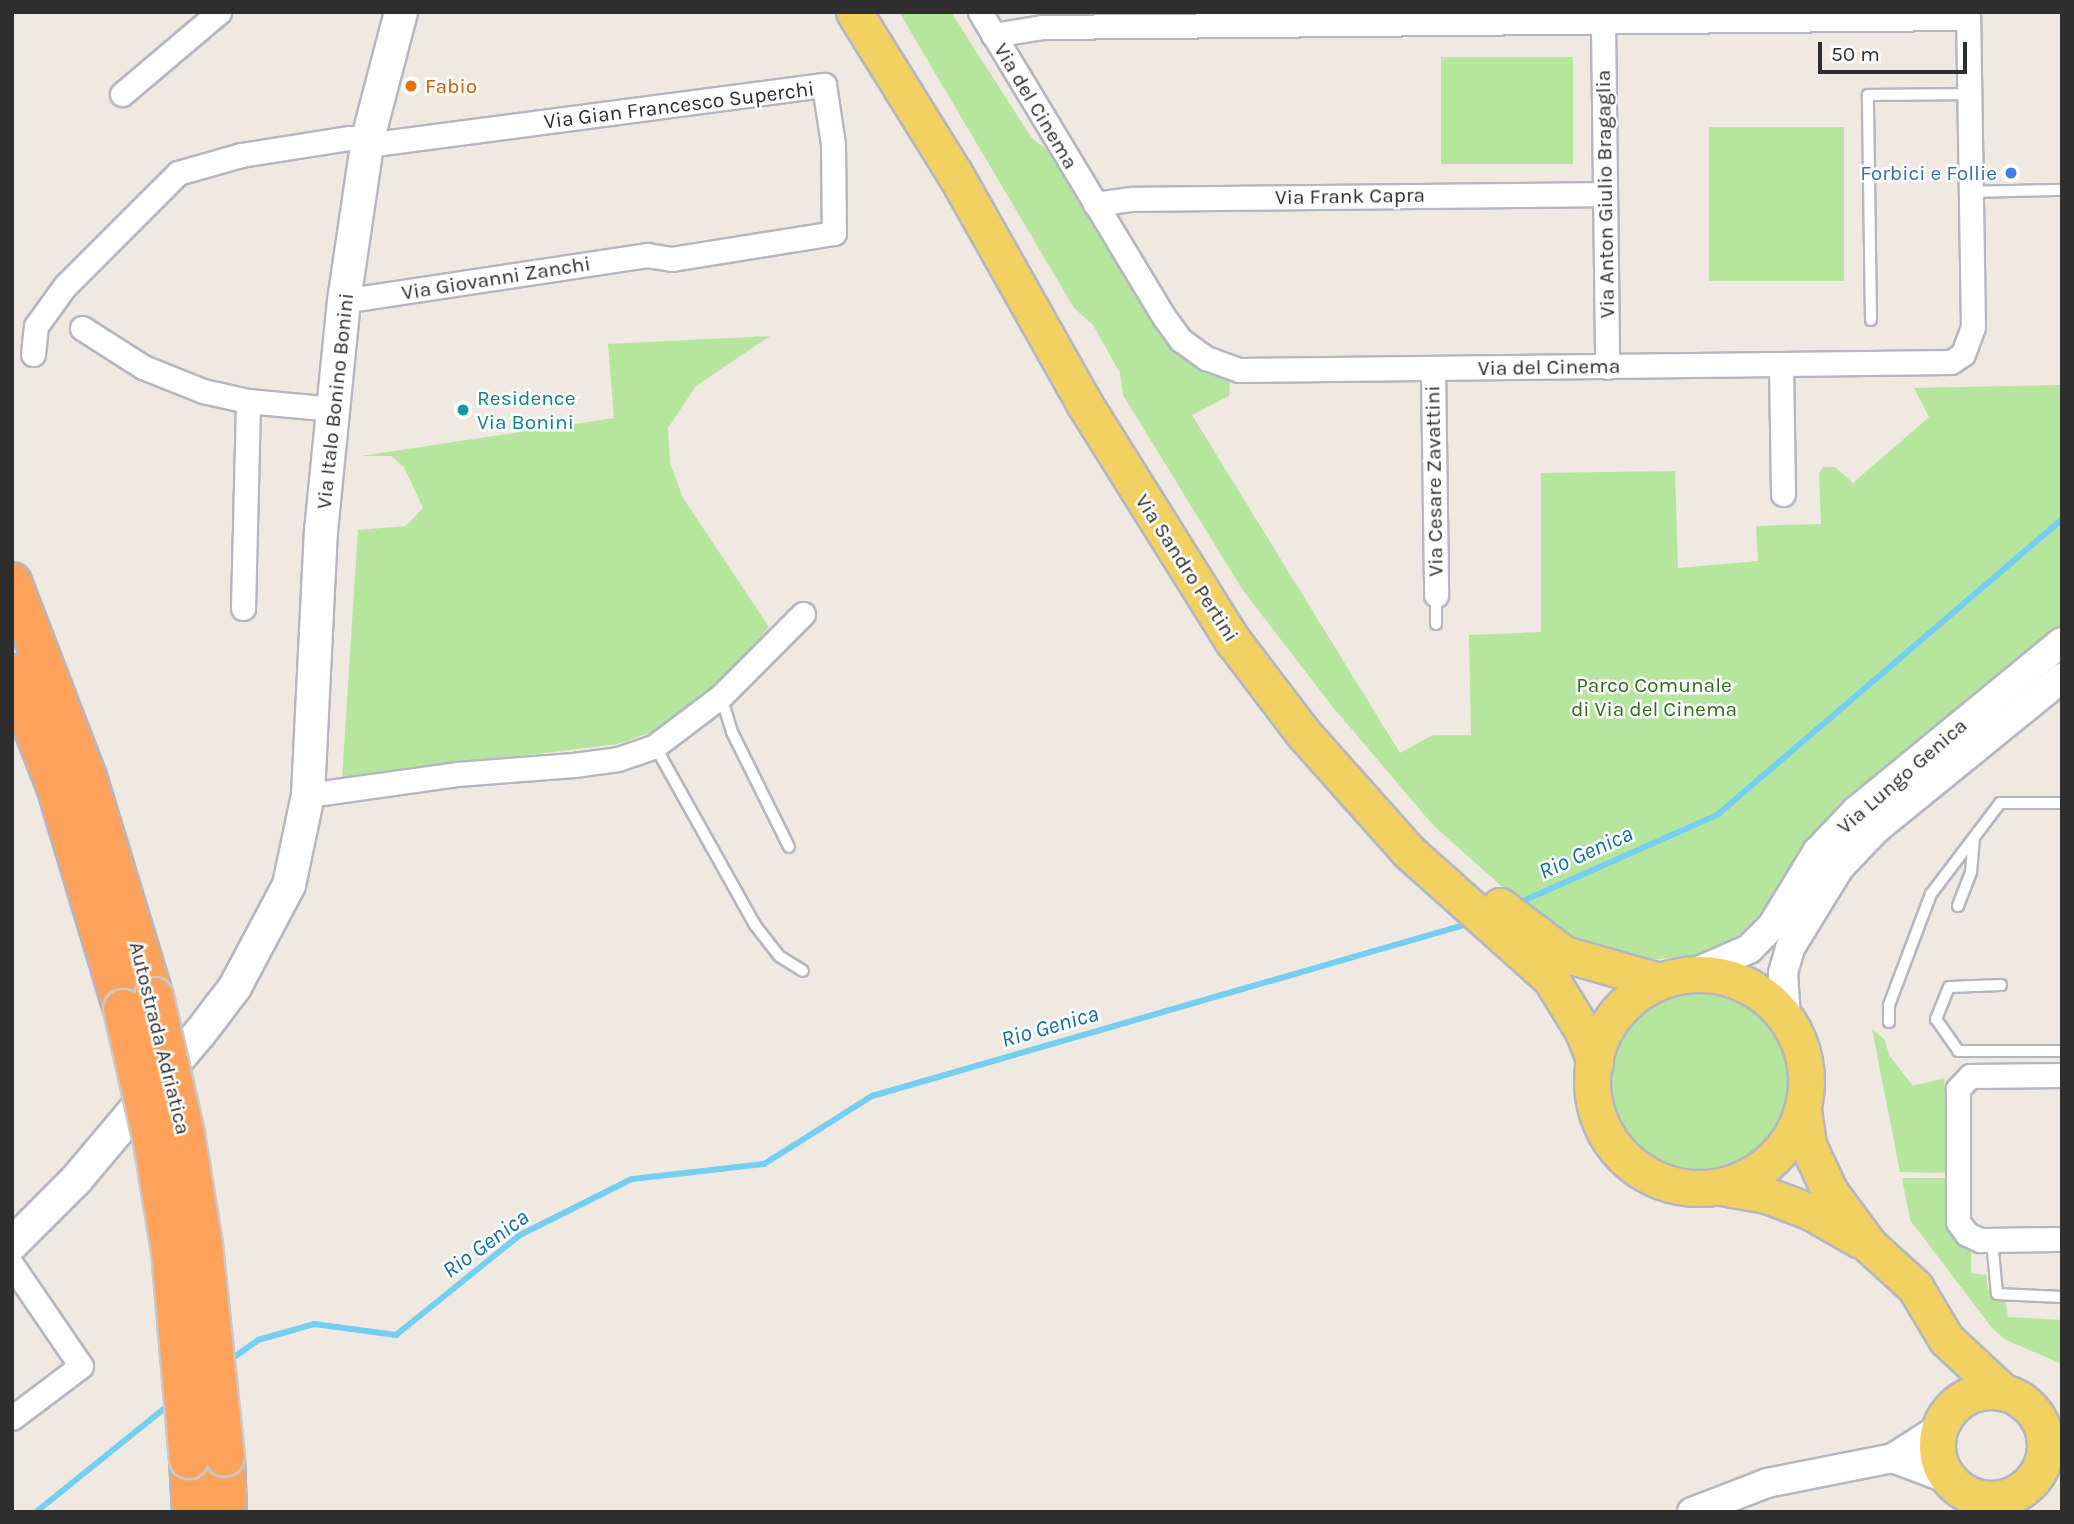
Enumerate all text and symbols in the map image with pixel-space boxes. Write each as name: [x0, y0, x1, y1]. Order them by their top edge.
scale bar: [1822, 28, 1971, 72]
street label: Via del Cinema: [989, 38, 1083, 174]
text: 50 m: [1831, 42, 1880, 66]
street label: Via Anton Giulio Bragaglia: [1590, 69, 1620, 319]
place label: Fabio: [425, 73, 477, 99]
street label: Via Gian Francesco Superchi: [542, 76, 816, 134]
marker: Fabio: [403, 78, 419, 94]
place label: Forbici e Follie: [1860, 160, 1997, 186]
marker: Forbici e Follie: [2003, 165, 2019, 181]
street label: Via Frank Capra: [1275, 182, 1425, 210]
street label: Via Giovanni Zanchi: [400, 251, 592, 305]
street label: Via Italo Bonino Bonini: [311, 292, 359, 510]
street label: Via del Cinema: [1478, 353, 1620, 381]
place label: Residence Via Bonini: [477, 385, 575, 435]
street label: Via Cesare Zavattini: [1420, 385, 1448, 577]
marker: Residence Via Bonini: [455, 402, 471, 418]
street label: Via Sandro Pertini: [1130, 489, 1244, 647]
park label: Parco Comunale di Via del Cinema: [1571, 672, 1737, 722]
street label: Via Lungo Genica: [1832, 713, 1972, 839]
water label: Rio Genica: [1535, 820, 1637, 886]
street label: Autostrada Adriatica: [124, 939, 196, 1137]
water label: Rio Genica: [998, 1000, 1102, 1054]
water label: Rio Genica: [437, 1203, 535, 1285]

